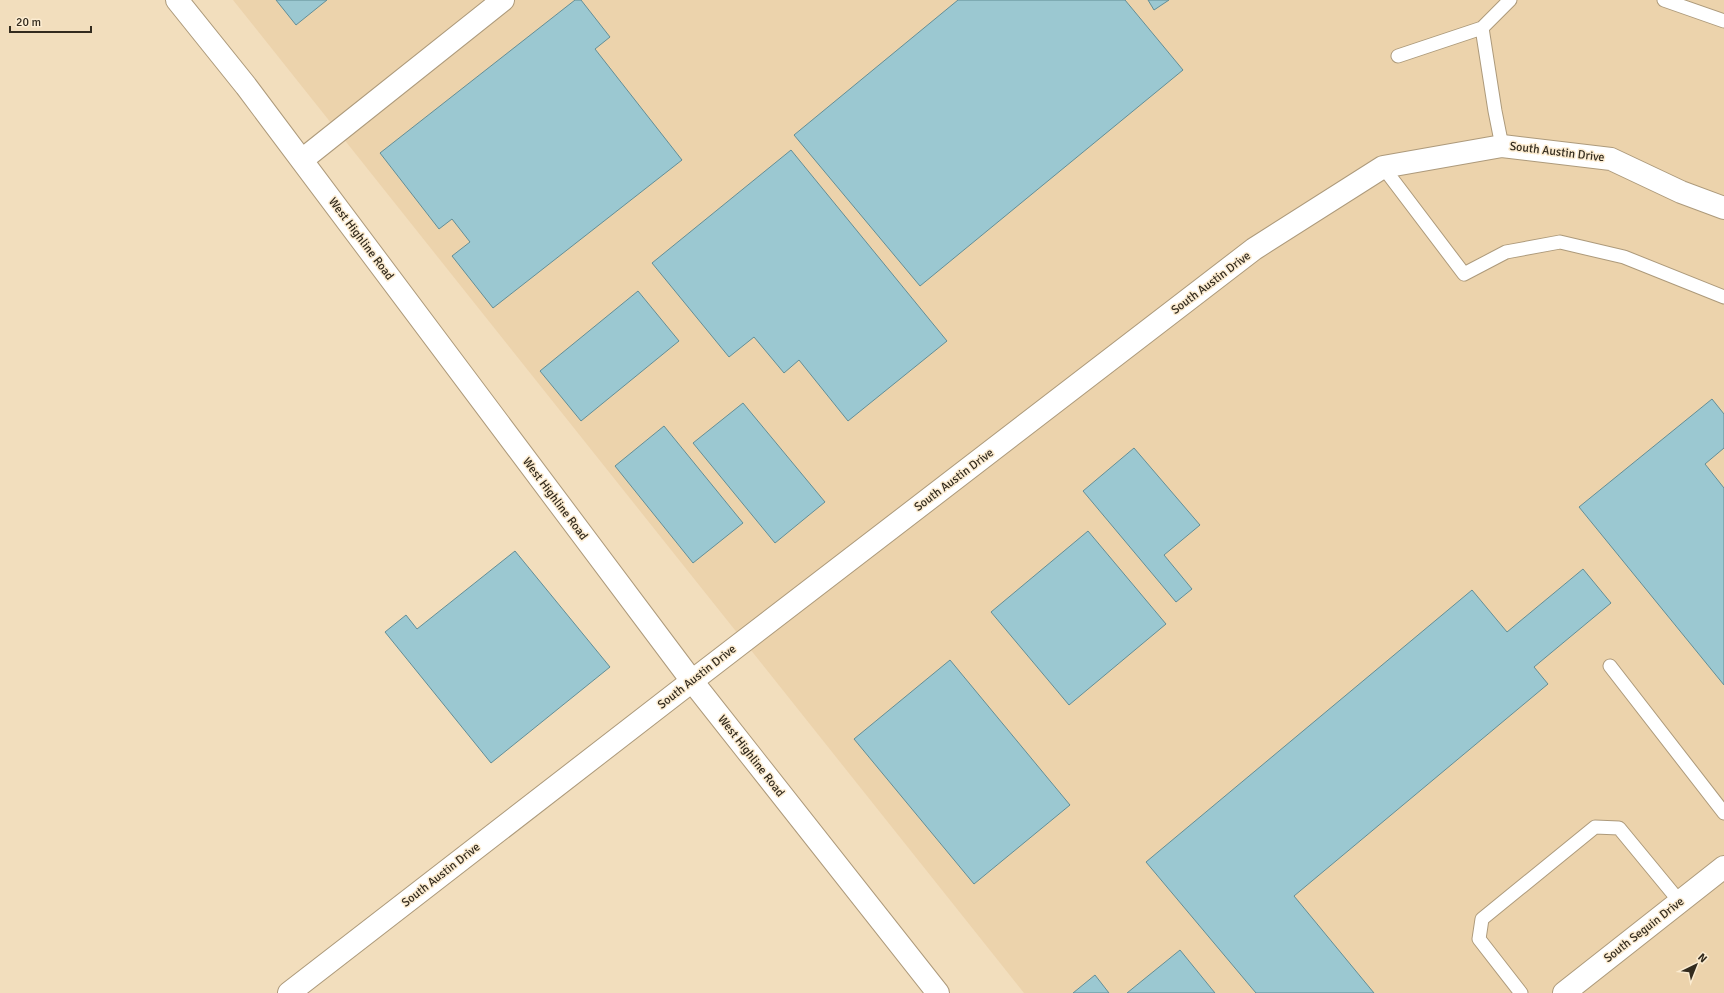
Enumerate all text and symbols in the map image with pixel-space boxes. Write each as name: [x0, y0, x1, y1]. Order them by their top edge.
scale bar: [10, 8, 91, 34]
text: 20 m: [16, 15, 41, 30]
street label: South Austin Drive: [1509, 139, 1605, 165]
street label: West Highline Road: [325, 195, 397, 283]
street label: South Austin Drive: [1168, 248, 1254, 318]
street label: South Austin Drive: [911, 445, 997, 515]
street label: West Highline Road: [519, 455, 591, 543]
street label: South Austin Drive: [655, 642, 739, 712]
street label: West Highline Road: [714, 712, 788, 800]
street label: South Austin Drive: [399, 840, 483, 910]
street label: South Seguin Drive: [1601, 894, 1687, 966]
north arrow: [1676, 945, 1716, 985]
text: N: [1695, 951, 1710, 965]

